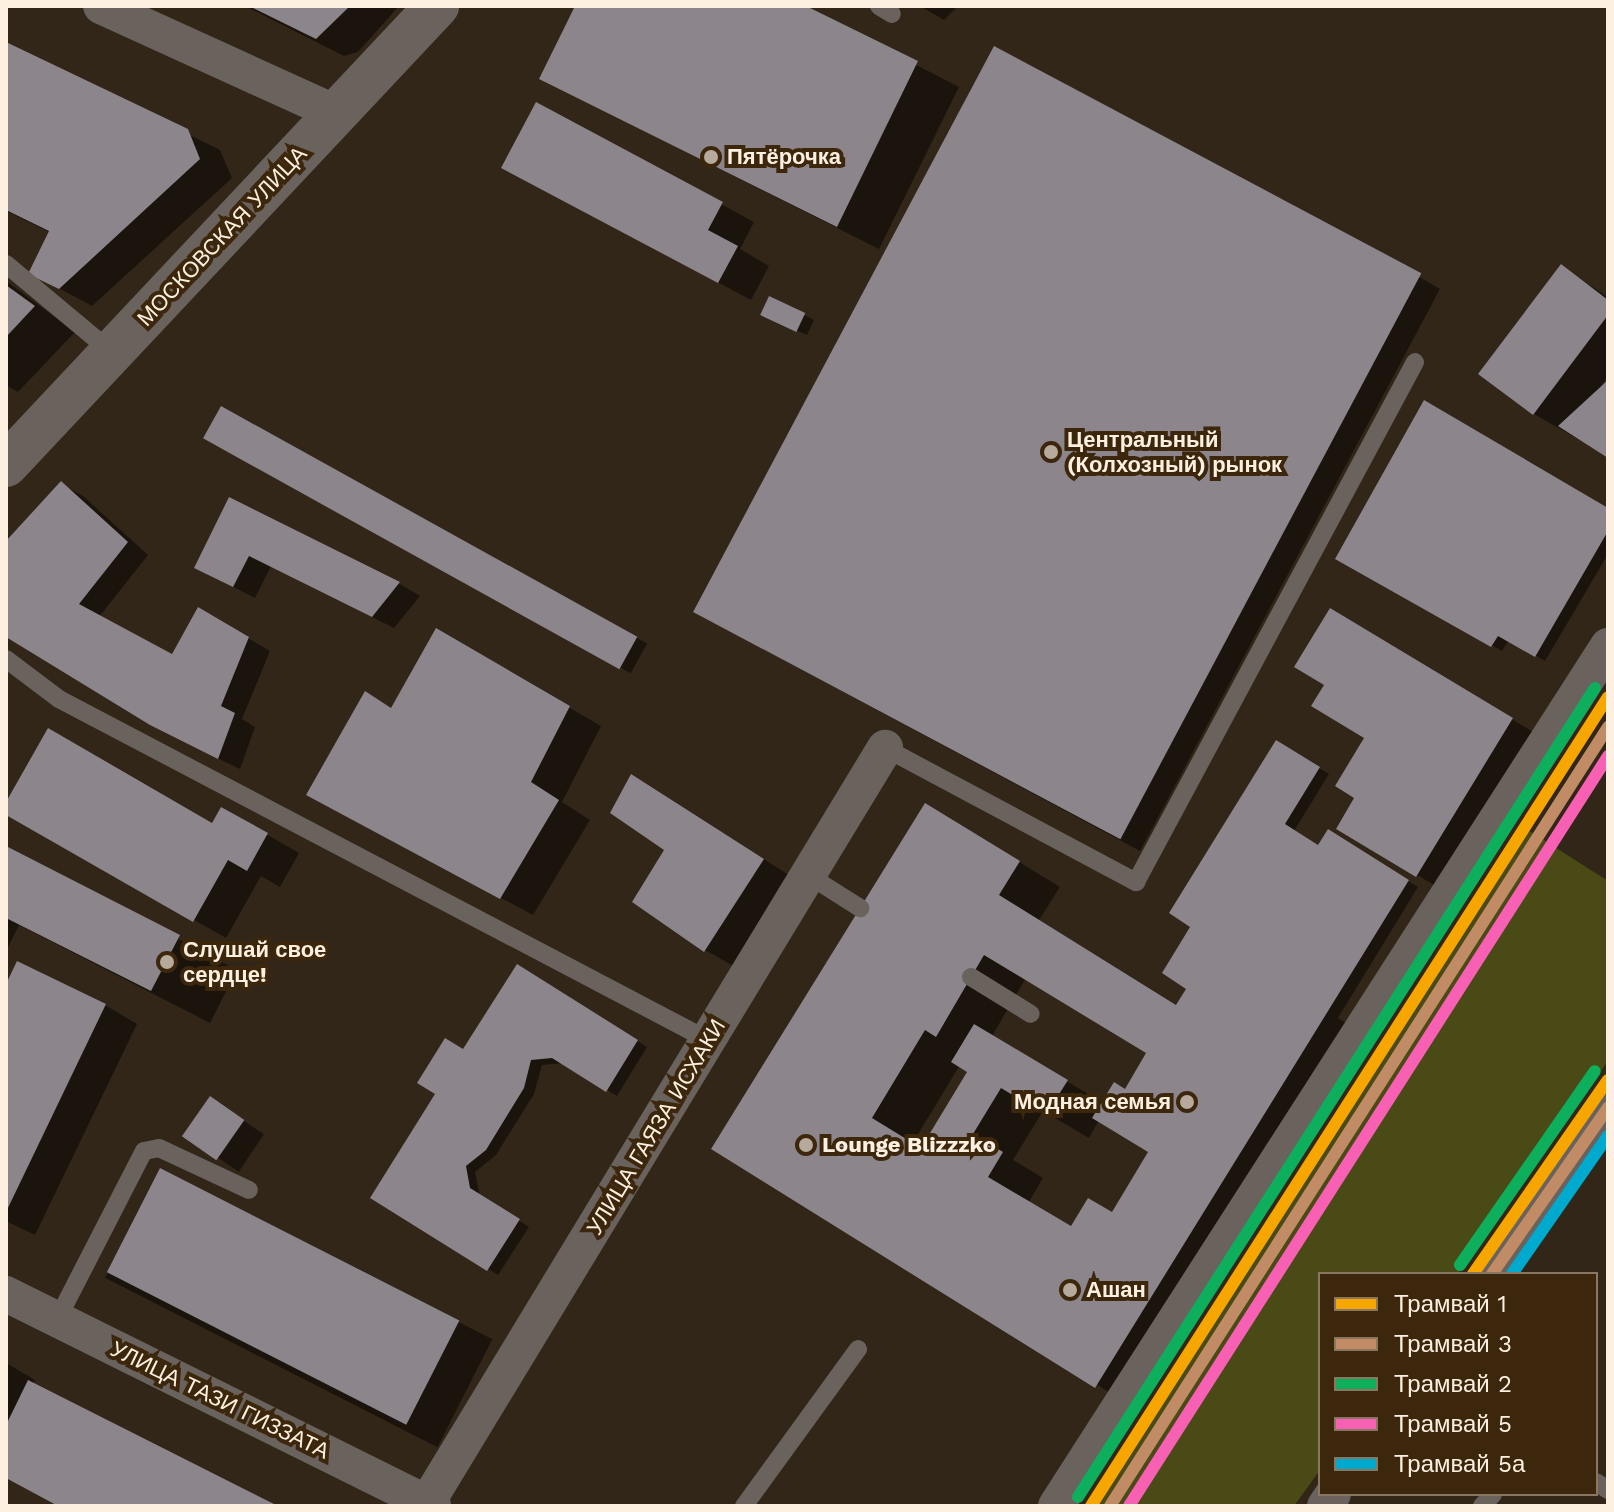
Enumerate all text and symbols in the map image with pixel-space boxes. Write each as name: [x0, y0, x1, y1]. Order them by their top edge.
street label: МОСКОВСКАЯ УЛИЦА: [132, 141, 312, 331]
place label: Пятёрочка: [727, 144, 841, 170]
marker: Пятёрочка: [702, 148, 720, 166]
place label: Центральный (Колхозный) рынок: [1067, 426, 1282, 478]
marker: Центральный (Колхозный) рынок: [1042, 443, 1060, 461]
place label: Слушай свое сердце!: [183, 936, 326, 988]
marker: Слушай свое сердце!: [158, 953, 176, 971]
street label: УЛИЦА ГАЯЗА ИСХАКИ: [581, 1014, 731, 1240]
place label: Модная семья: [1014, 1089, 1171, 1115]
marker: Модная семья: [1178, 1093, 1196, 1111]
place label: Lounge Blizzzko: [822, 1132, 996, 1158]
marker: Lounge Blizzzko: [797, 1136, 815, 1154]
legend: [1318, 1272, 1598, 1496]
place label: Ашан: [1086, 1277, 1146, 1303]
marker: Ашан: [1061, 1281, 1079, 1299]
text: Трамвай 1: [1394, 1290, 1507, 1318]
text: Трамвай 3: [1394, 1330, 1512, 1358]
street label: УЛИЦА ТАЗИ ГИЗЗАТА: [106, 1335, 334, 1465]
text: Трамвай 2: [1394, 1370, 1512, 1398]
text: Трамвай 5: [1394, 1410, 1512, 1438]
text: Трамвай 5а: [1394, 1450, 1525, 1478]

